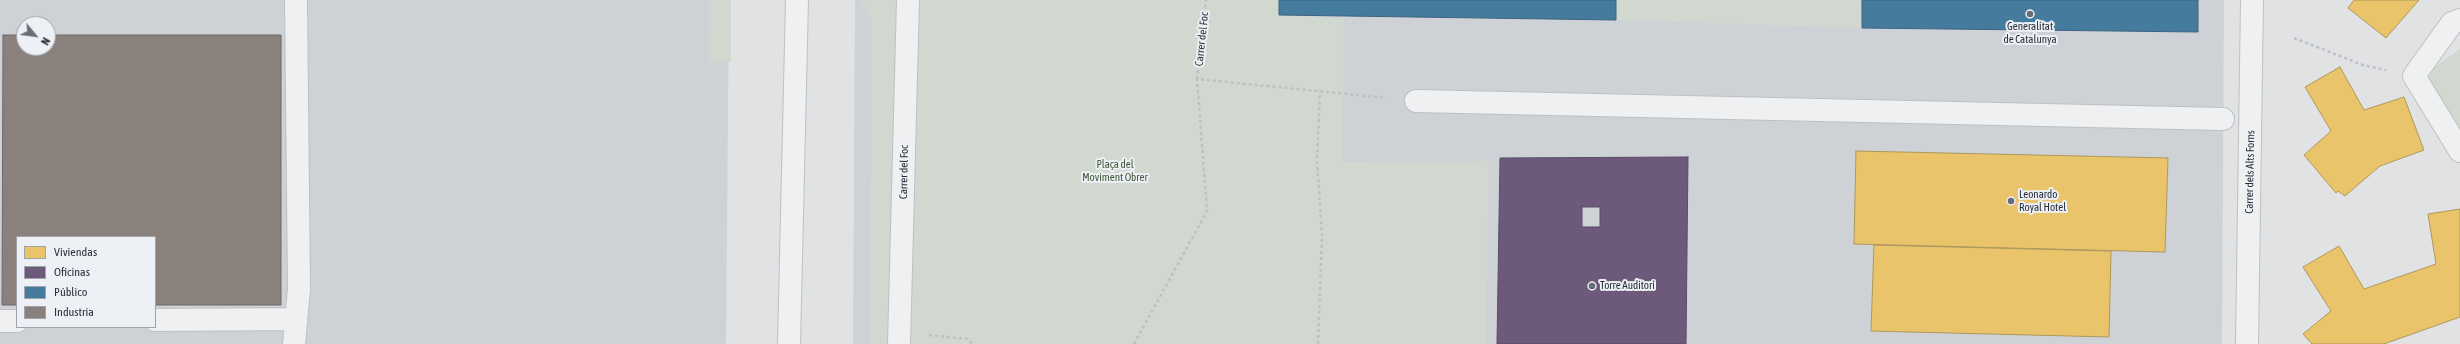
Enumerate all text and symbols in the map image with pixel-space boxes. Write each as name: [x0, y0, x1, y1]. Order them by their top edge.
marker: Generalitat de Catalunya: [2025, 9, 2035, 19]
street label: Carrer del Foc: [1193, 11, 1211, 67]
north arrow: [16, 16, 56, 56]
place label: Generalitat de Catalunya: [2003, 20, 2057, 46]
text: N: [39, 36, 52, 47]
street label: Carrer dels Alts Forns: [2243, 130, 2257, 214]
street label: Carrer del Foc: [897, 145, 911, 199]
park label: Plaça del Moviment Obrer: [1082, 158, 1148, 184]
place label: Leonardo Royal Hotel: [2019, 188, 2066, 214]
marker: Leonardo Royal Hotel: [2006, 196, 2016, 206]
legend: [16, 236, 156, 328]
text: Viviendas: [54, 245, 97, 259]
text: Oficinas: [54, 265, 90, 279]
place label: Torre Auditori: [1600, 279, 1655, 293]
marker: Torre Auditori: [1587, 281, 1597, 291]
text: Público: [54, 285, 87, 299]
text: Industria: [54, 305, 94, 319]

